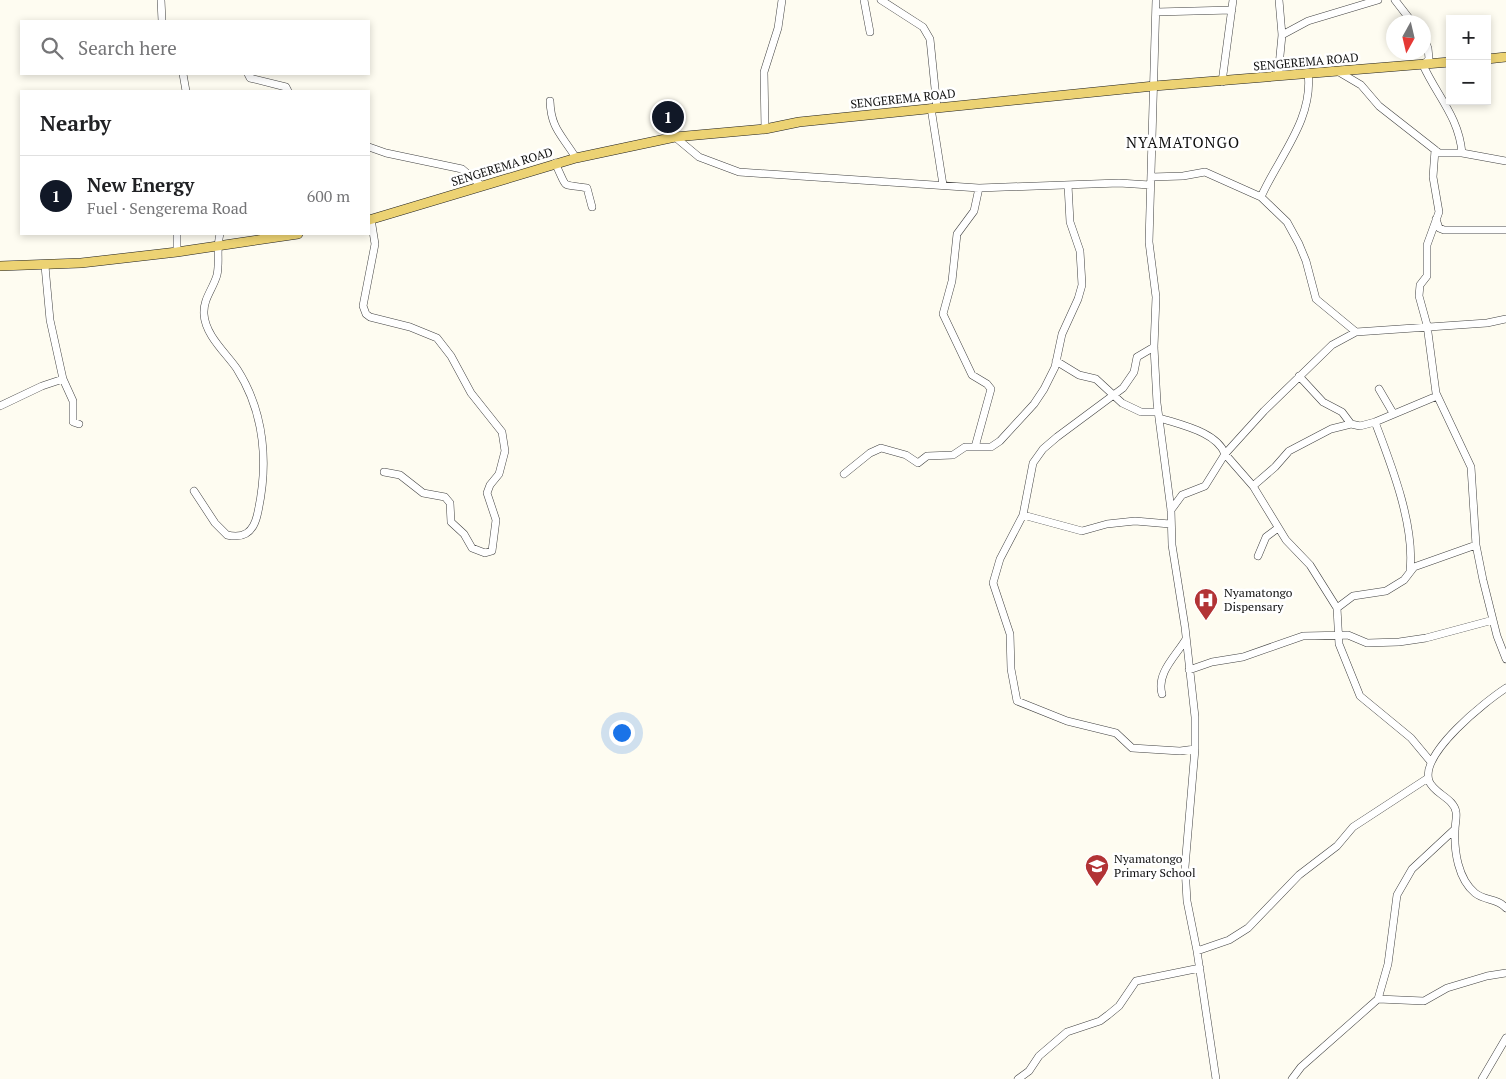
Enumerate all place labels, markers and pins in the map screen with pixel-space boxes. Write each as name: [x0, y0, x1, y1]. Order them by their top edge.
pin: 1: [652, 98, 684, 136]
place label: Nyamatongo Dispensary: [1224, 585, 1293, 614]
hospital icon: Nyamatongo Dispensary: [1193, 587, 1219, 621]
place label: Nyamatongo Primary School: [1114, 851, 1196, 880]
school or university icon: Nyamatongo Primary School: [1084, 853, 1110, 887]

